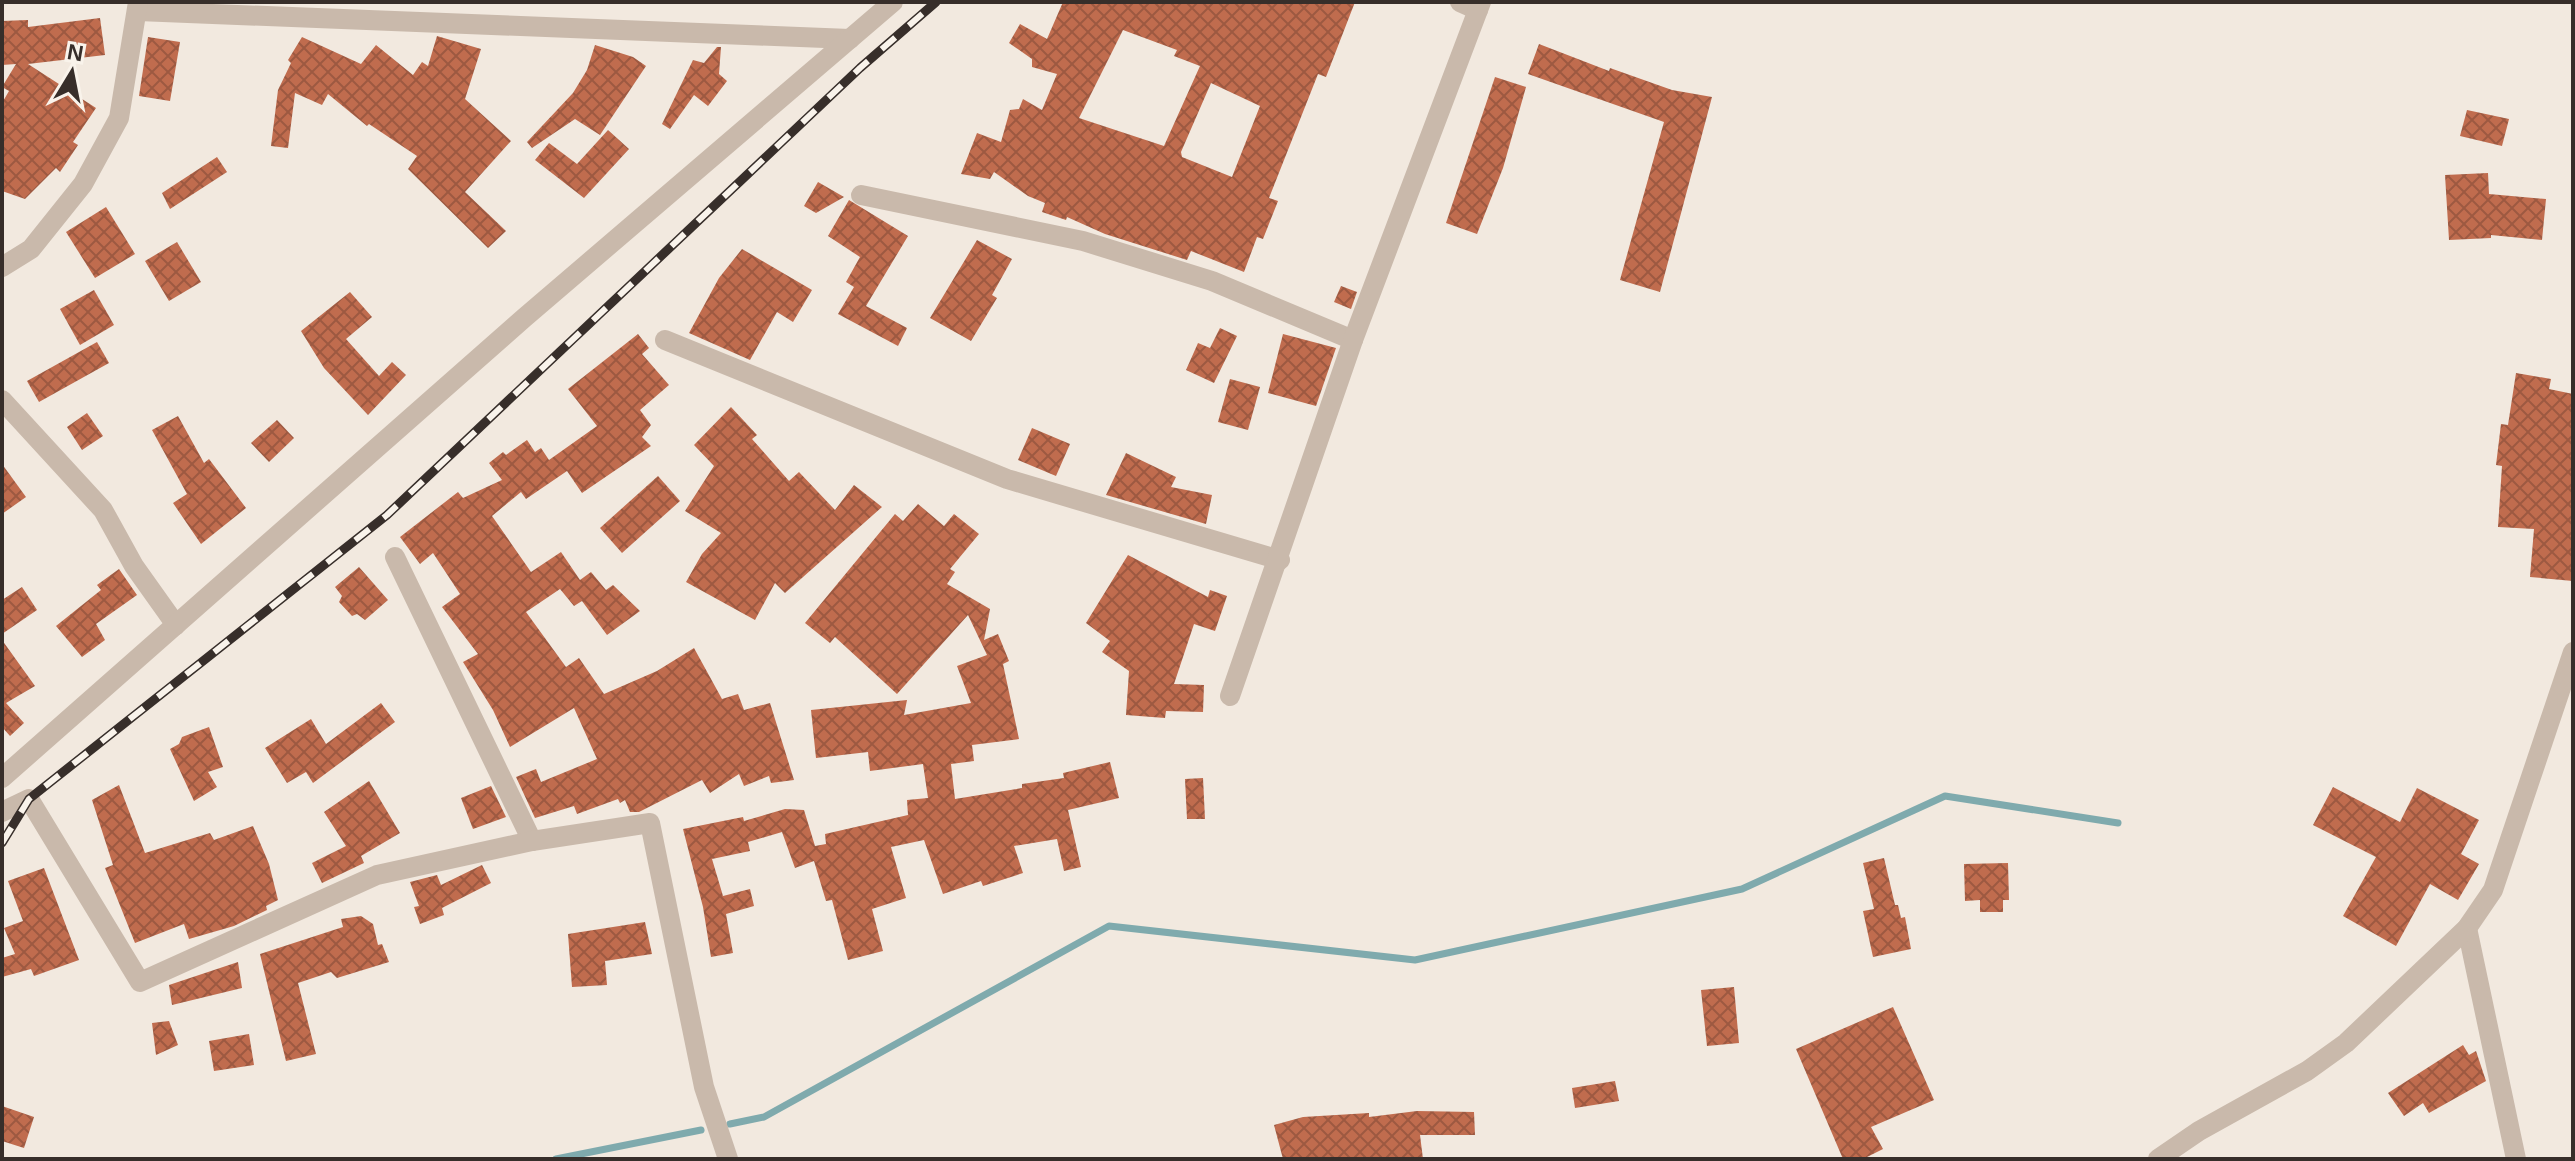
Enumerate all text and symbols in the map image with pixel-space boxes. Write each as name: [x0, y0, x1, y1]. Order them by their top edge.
north arrow: [32, 32, 112, 112]
text: N: [65, 39, 85, 66]

